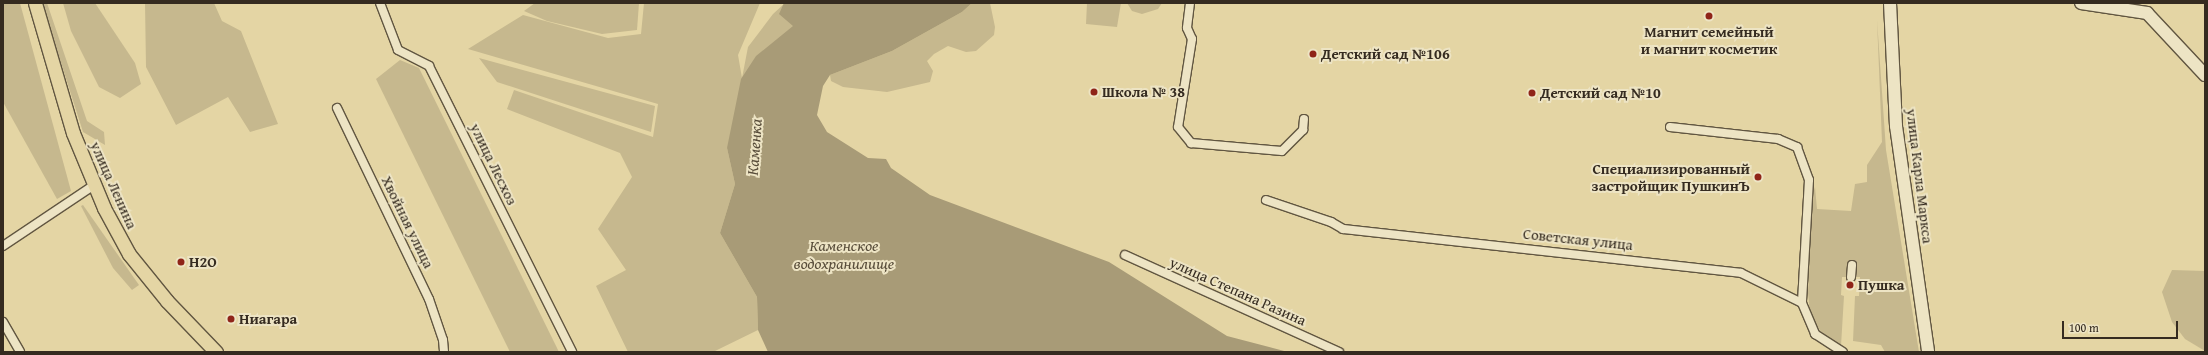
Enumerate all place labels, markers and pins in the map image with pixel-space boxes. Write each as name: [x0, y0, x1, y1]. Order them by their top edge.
marker: Магнит семейный и магнит косметик: [1704, 11, 1714, 21]
place label: Магнит семейный и магнит косметик: [1641, 22, 1777, 57]
place label: Детский сад №106: [1321, 45, 1450, 63]
marker: Детский сад №106: [1308, 49, 1318, 59]
place label: Школа № 38: [1102, 83, 1185, 101]
place label: Детский сад №10: [1540, 84, 1661, 102]
marker: Школа № 38: [1089, 87, 1099, 97]
marker: Детский сад №10: [1527, 88, 1537, 98]
place label: Специализированный застройщик ПушкинЪ: [1592, 159, 1750, 194]
marker: Специализированный застройщик ПушкинЪ: [1753, 172, 1763, 182]
place label: H2O: [189, 253, 217, 271]
marker: H2O: [176, 257, 186, 267]
place label: Пушка: [1858, 276, 1905, 294]
marker: Пушка: [1845, 280, 1855, 290]
place label: Ниагара: [239, 310, 297, 328]
marker: Ниагара: [226, 314, 236, 324]

